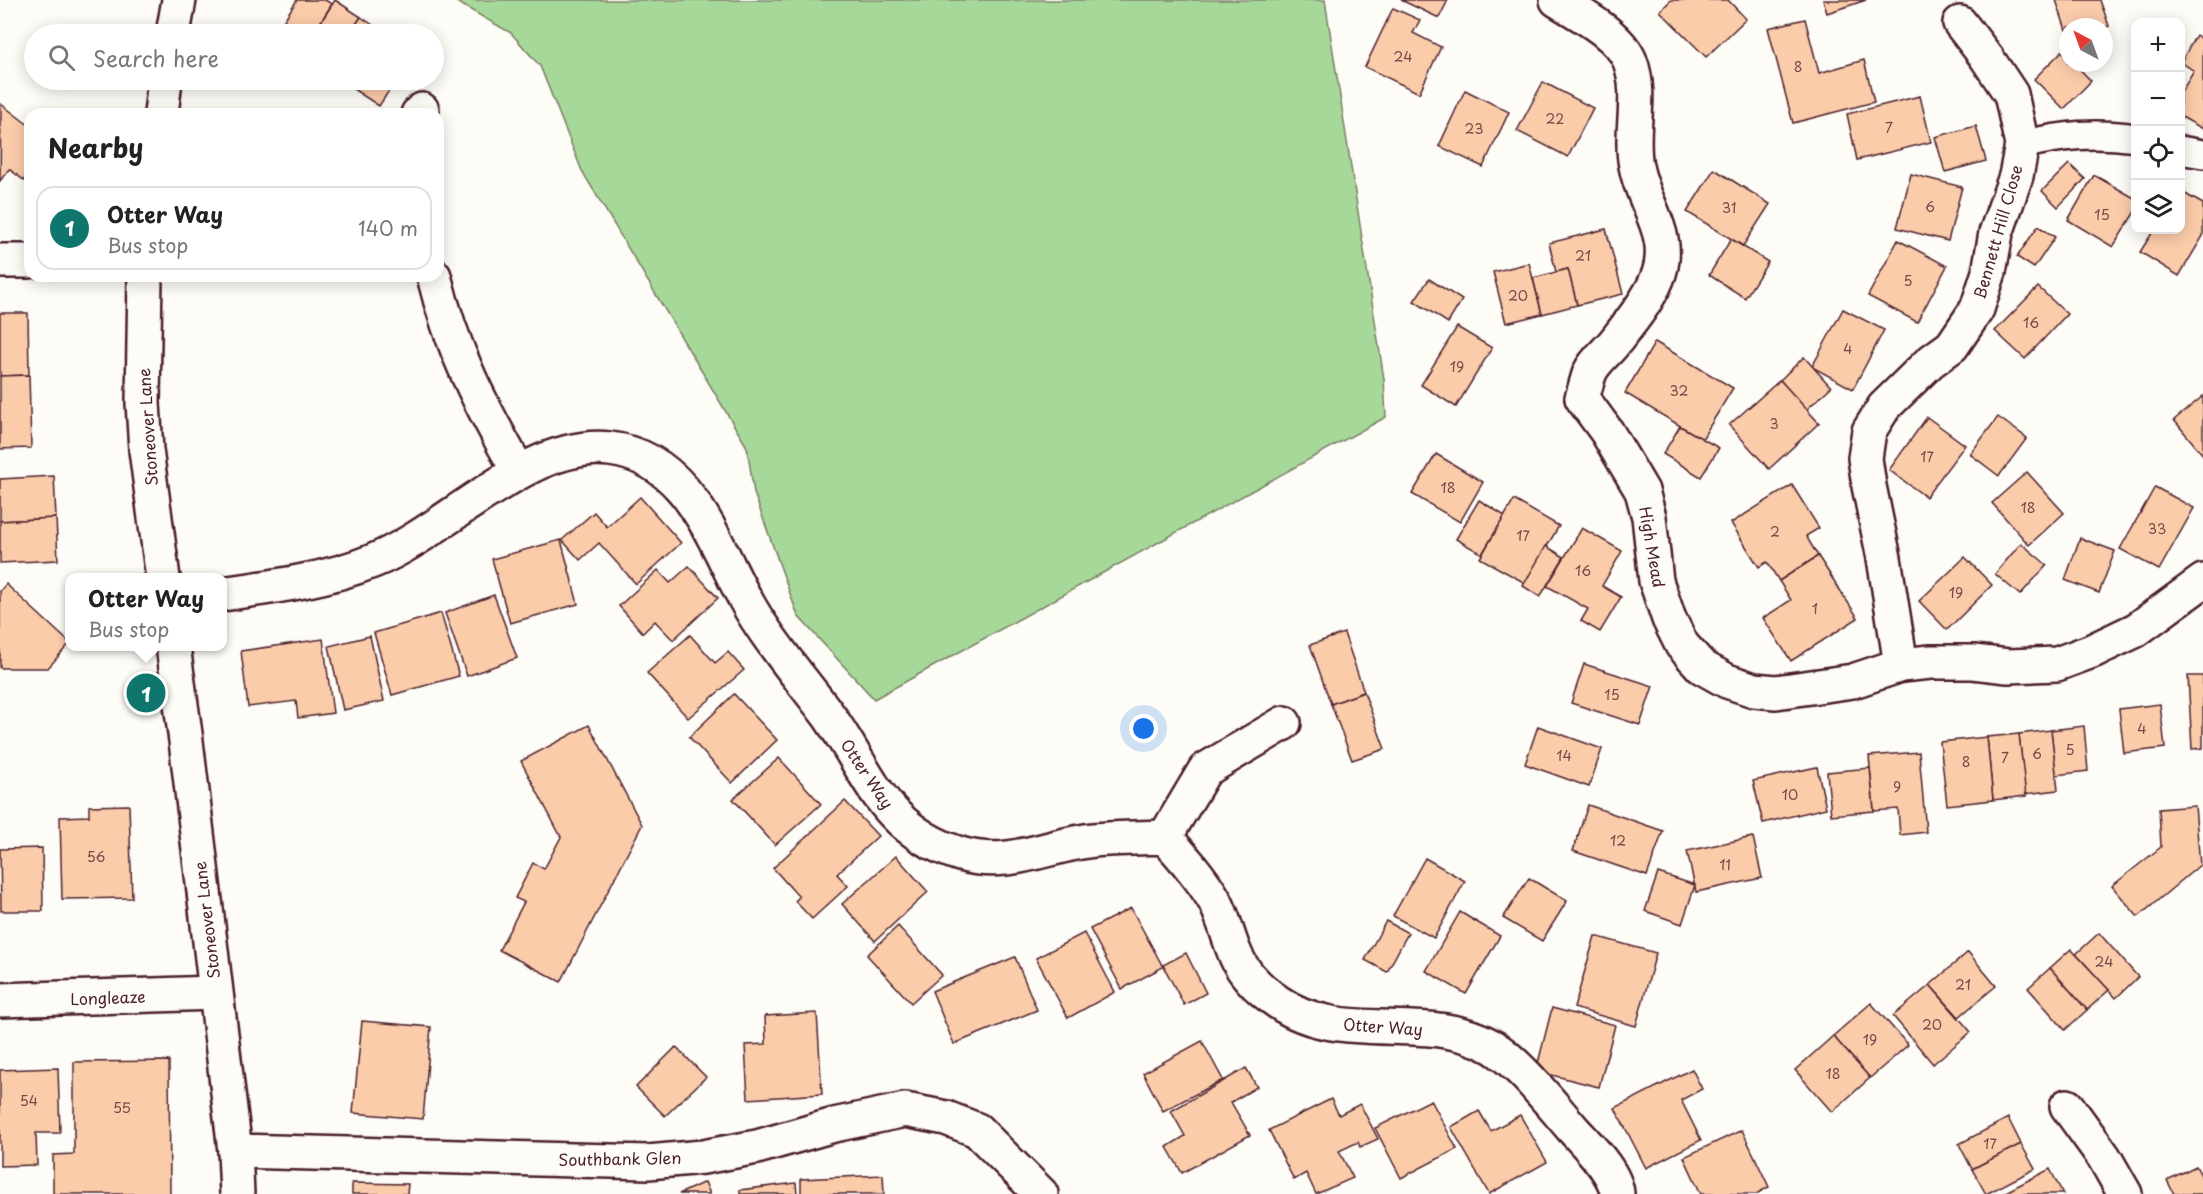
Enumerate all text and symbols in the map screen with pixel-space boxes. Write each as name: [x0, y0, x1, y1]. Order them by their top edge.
north arrow: [2059, 18, 2113, 72]
map controls: [2131, 18, 2185, 234]
button: +: [2131, 18, 2185, 72]
search box: [24, 24, 444, 90]
icon: search: [45, 41, 78, 74]
text: Search here: [93, 41, 219, 74]
house number: 24: [1394, 46, 1412, 67]
house number: 8: [1794, 56, 1802, 77]
button: −: [2131, 72, 2185, 126]
house number: 22: [1546, 108, 1564, 129]
house number: 7: [1885, 117, 1893, 138]
house number: 23: [1465, 118, 1483, 139]
button: locate: [2131, 126, 2185, 180]
text: Nearby: [48, 128, 143, 167]
street label: Bennett Hill Close: [1966, 162, 2028, 302]
button: layers: [2131, 180, 2185, 234]
house number: 6: [1925, 196, 1935, 217]
text: Otter Way: [107, 197, 223, 230]
house number: 31: [1722, 197, 1736, 218]
house number: 15: [2094, 204, 2110, 225]
text: 1: [65, 213, 74, 243]
text: 140 m: [358, 213, 418, 243]
text: Bus stop: [107, 230, 188, 260]
house number: 21: [1575, 245, 1591, 266]
house number: 5: [1903, 270, 1913, 291]
house number: 20: [1508, 285, 1528, 306]
house number: 16: [2023, 312, 2039, 333]
house number: 4: [1843, 338, 1853, 359]
house number: 19: [1450, 356, 1464, 377]
street label: Stoneover Lane: [131, 367, 163, 487]
house number: 32: [1670, 380, 1688, 401]
house number: 3: [1769, 413, 1779, 434]
house number: 17: [1920, 446, 1934, 467]
house number: 18: [1440, 477, 1456, 498]
house number: 18: [2020, 497, 2036, 518]
street label: High Mead: [1634, 504, 1672, 589]
house number: 33: [2148, 518, 2166, 539]
house number: 2: [1770, 521, 1780, 542]
house number: 17: [1516, 525, 1530, 546]
house number: 16: [1575, 560, 1591, 581]
popup: [65, 573, 227, 651]
text: Otter Way: [88, 581, 204, 614]
house number: 19: [1949, 582, 1963, 603]
house number: 1: [1812, 598, 1818, 619]
text: Bus stop: [88, 614, 169, 644]
pin: 1: [126, 670, 166, 716]
house number: 15: [1604, 684, 1620, 705]
your location: [1129, 714, 1158, 743]
house number: 4: [2137, 718, 2147, 739]
street label: Otter Way: [836, 734, 900, 813]
house number: 5: [2065, 739, 2075, 760]
house number: 6: [2032, 743, 2042, 764]
house number: 14: [1556, 745, 1572, 766]
house number: 7: [2001, 747, 2009, 768]
house number: 8: [1962, 751, 1970, 772]
house number: 9: [1893, 776, 1901, 797]
house number: 10: [1782, 784, 1798, 805]
house number: 12: [1610, 830, 1626, 851]
house number: 56: [87, 846, 106, 867]
house number: 11: [1719, 854, 1731, 875]
street label: Stoneover Lane: [187, 860, 225, 980]
house number: 24: [2095, 951, 2113, 972]
house number: 21: [1955, 974, 1971, 995]
street label: Longleaze: [70, 984, 146, 1010]
street label: Otter Way: [1343, 1011, 1424, 1041]
house number: 20: [1922, 1014, 1942, 1035]
house number: 19: [1863, 1029, 1877, 1050]
house number: 18: [1825, 1063, 1841, 1084]
house number: 54: [20, 1090, 38, 1111]
house number: 55: [113, 1097, 131, 1118]
house number: 17: [1983, 1133, 1997, 1154]
street label: Southbank Glen: [558, 1145, 682, 1171]

